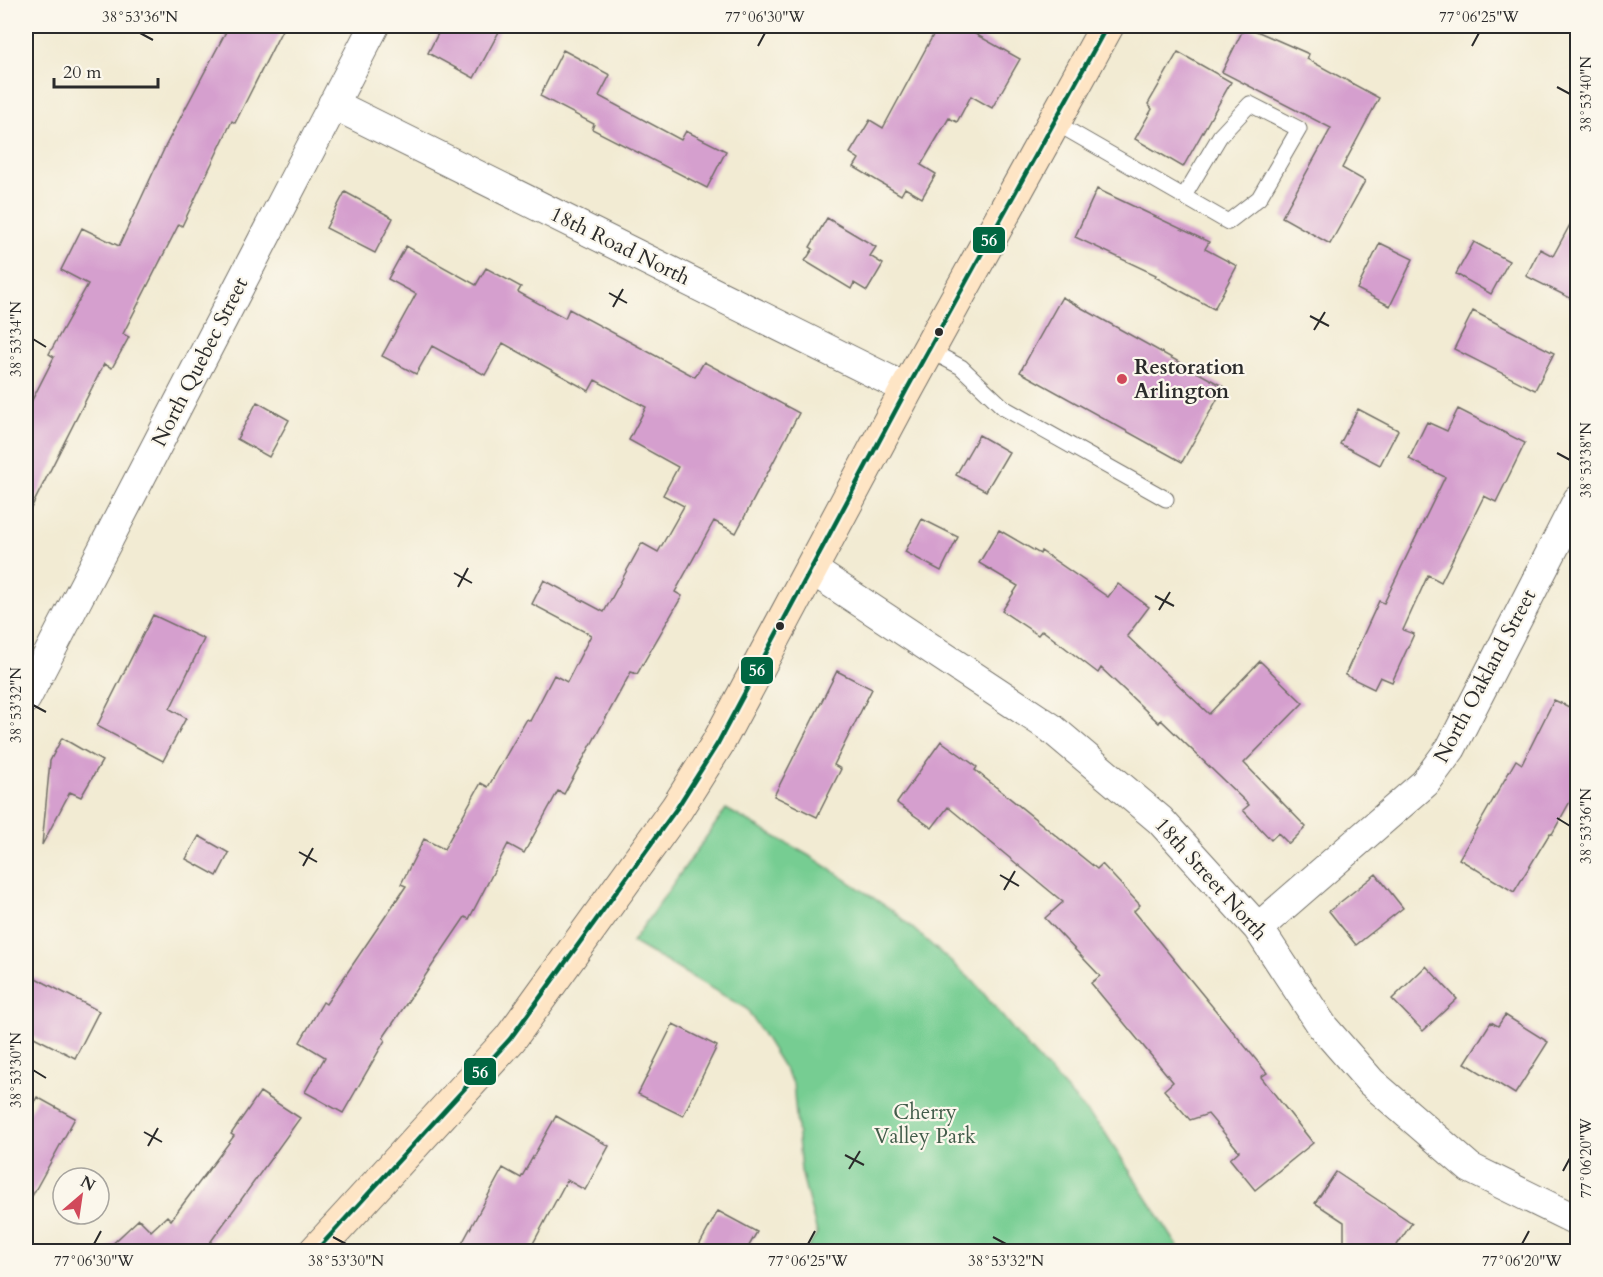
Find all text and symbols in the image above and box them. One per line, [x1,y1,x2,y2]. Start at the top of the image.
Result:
text: 38°53'36"N [102,7,178,27]
text: 77°06'30"W [725,7,805,27]
text: 77°06'25"W [1439,7,1519,27]
scale bar [54,51,158,89]
text: 38°53'40"N [1576,56,1596,132]
text: 20 m [63,60,102,85]
street label: 18th Road North [545,200,695,293]
line badge: 56 [972,226,1006,254]
text: 56 [981,230,997,252]
street label: North Quebec Street [145,272,255,452]
text: 38°53'34"N [6,301,26,377]
unlabelled marker [933,326,945,338]
place label: Restoration Arlington [1134,353,1245,406]
marker: Restoration Arlington [1115,372,1129,386]
text: 38°53'38"N [1576,422,1596,498]
street label: North Oakland Street [1427,584,1543,768]
unlabelled marker [774,620,786,632]
line badge: 56 [740,656,774,685]
text: 56 [749,660,765,682]
text: 38°53'32"N [6,667,26,743]
text: 38°53'36"N [1576,788,1596,864]
street label: 18th Street North [1148,811,1274,947]
text: 38°53'30"N [6,1032,26,1108]
line badge: 56 [463,1057,497,1086]
text: 56 [472,1062,488,1084]
park label: Cherry Valley Park [874,1098,977,1151]
text: 77°06'20"W [1576,1118,1596,1198]
north arrow [51,1166,111,1226]
text: N [76,1171,99,1197]
text: 77°06'30"W [54,1251,134,1271]
text: 38°53'30"N [308,1251,384,1271]
text: 77°06'25"W [768,1251,848,1271]
text: 38°53'32"N [968,1251,1044,1271]
text: 77°06'20"W [1482,1251,1562,1271]

